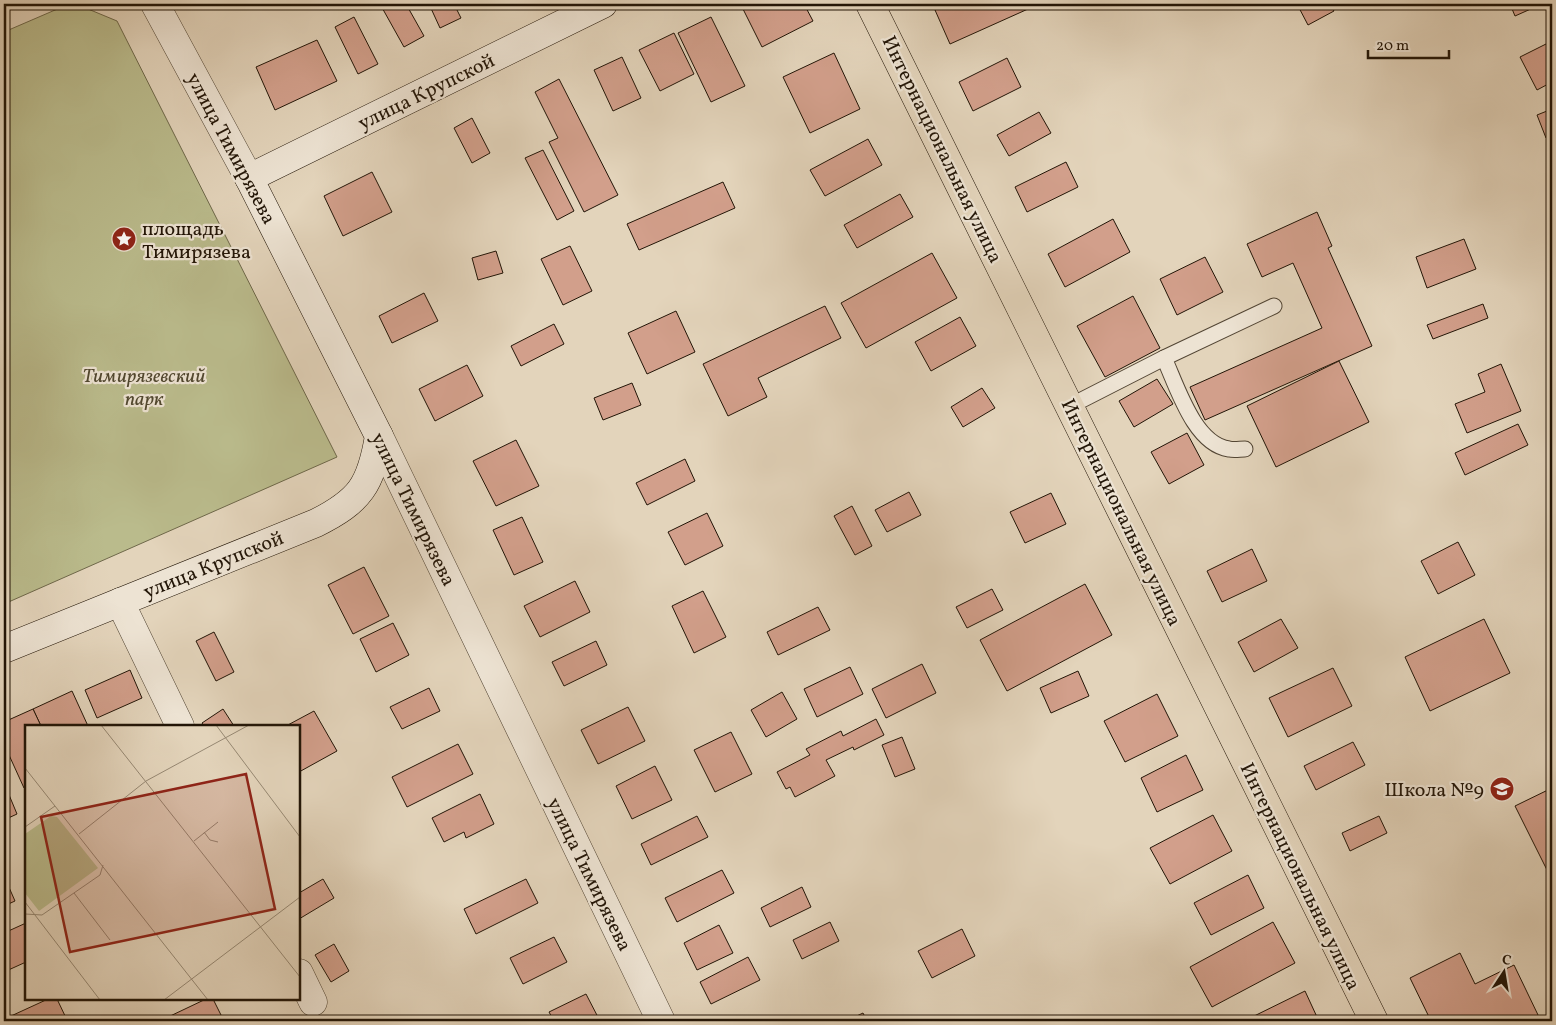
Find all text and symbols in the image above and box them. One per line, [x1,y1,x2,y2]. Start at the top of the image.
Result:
scale bar [1368,28,1450,60]
street label: Интернациональная улица [874,31,1009,268]
text: 20 m [1376,36,1409,57]
street label: улица Крупской [354,48,500,138]
street label: улица Тимирязева [178,68,282,230]
place label: площадь Тимирязева [142,216,251,267]
place icon: площадь Тимирязева [111,226,137,252]
park label: Тимирязевский парк [83,363,205,414]
street label: Интернациональная улица [1053,394,1188,631]
street label: улица Тимирязева [363,428,462,592]
street label: улица Крупской [139,525,288,607]
inset map [25,725,300,1000]
street label: Интернациональная улица [1232,758,1367,995]
school or university icon: Школа №9 [1489,776,1515,802]
place label: Школа №9 [1384,777,1484,805]
street label: улица Тимирязева [539,793,638,957]
north arrow [1478,948,1528,998]
text: С [1500,951,1513,971]

